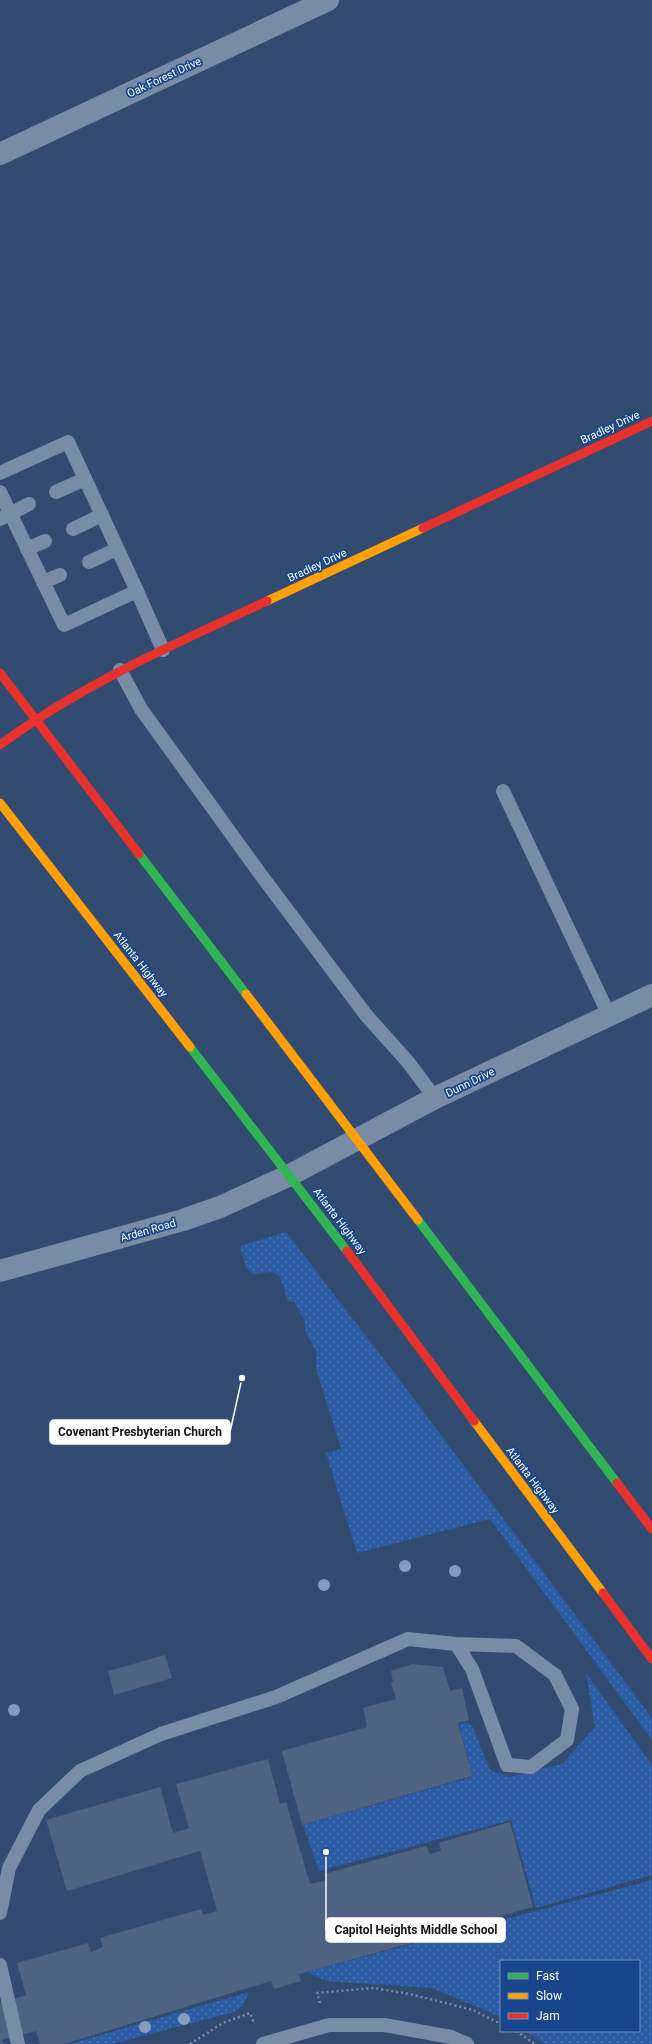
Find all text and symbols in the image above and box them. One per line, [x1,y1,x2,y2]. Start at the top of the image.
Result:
street label: Oak Forest Drive [125,55,203,100]
street label: Bradley Drive [579,408,642,447]
street label: Bradley Drive [286,546,349,585]
street label: Atlanta Highway [111,929,171,1000]
street label: Dunn Drive [444,1065,497,1100]
street label: Atlanta Highway [310,1185,369,1258]
street label: Arden Road [119,1216,177,1245]
callout: Covenant Presbyterian Church [50,1420,230,1444]
text: Covenant Presbyterian Church [58,1425,222,1439]
street label: Atlanta Highway [503,1444,562,1517]
callout: Capitol Heights Middle School [326,1918,505,1942]
text: Capitol Heights Middle School [335,1923,497,1937]
legend [500,1960,640,2032]
text: Fast [536,1969,559,1983]
text: Slow [536,1989,562,2003]
text: Jam [536,2009,560,2023]

